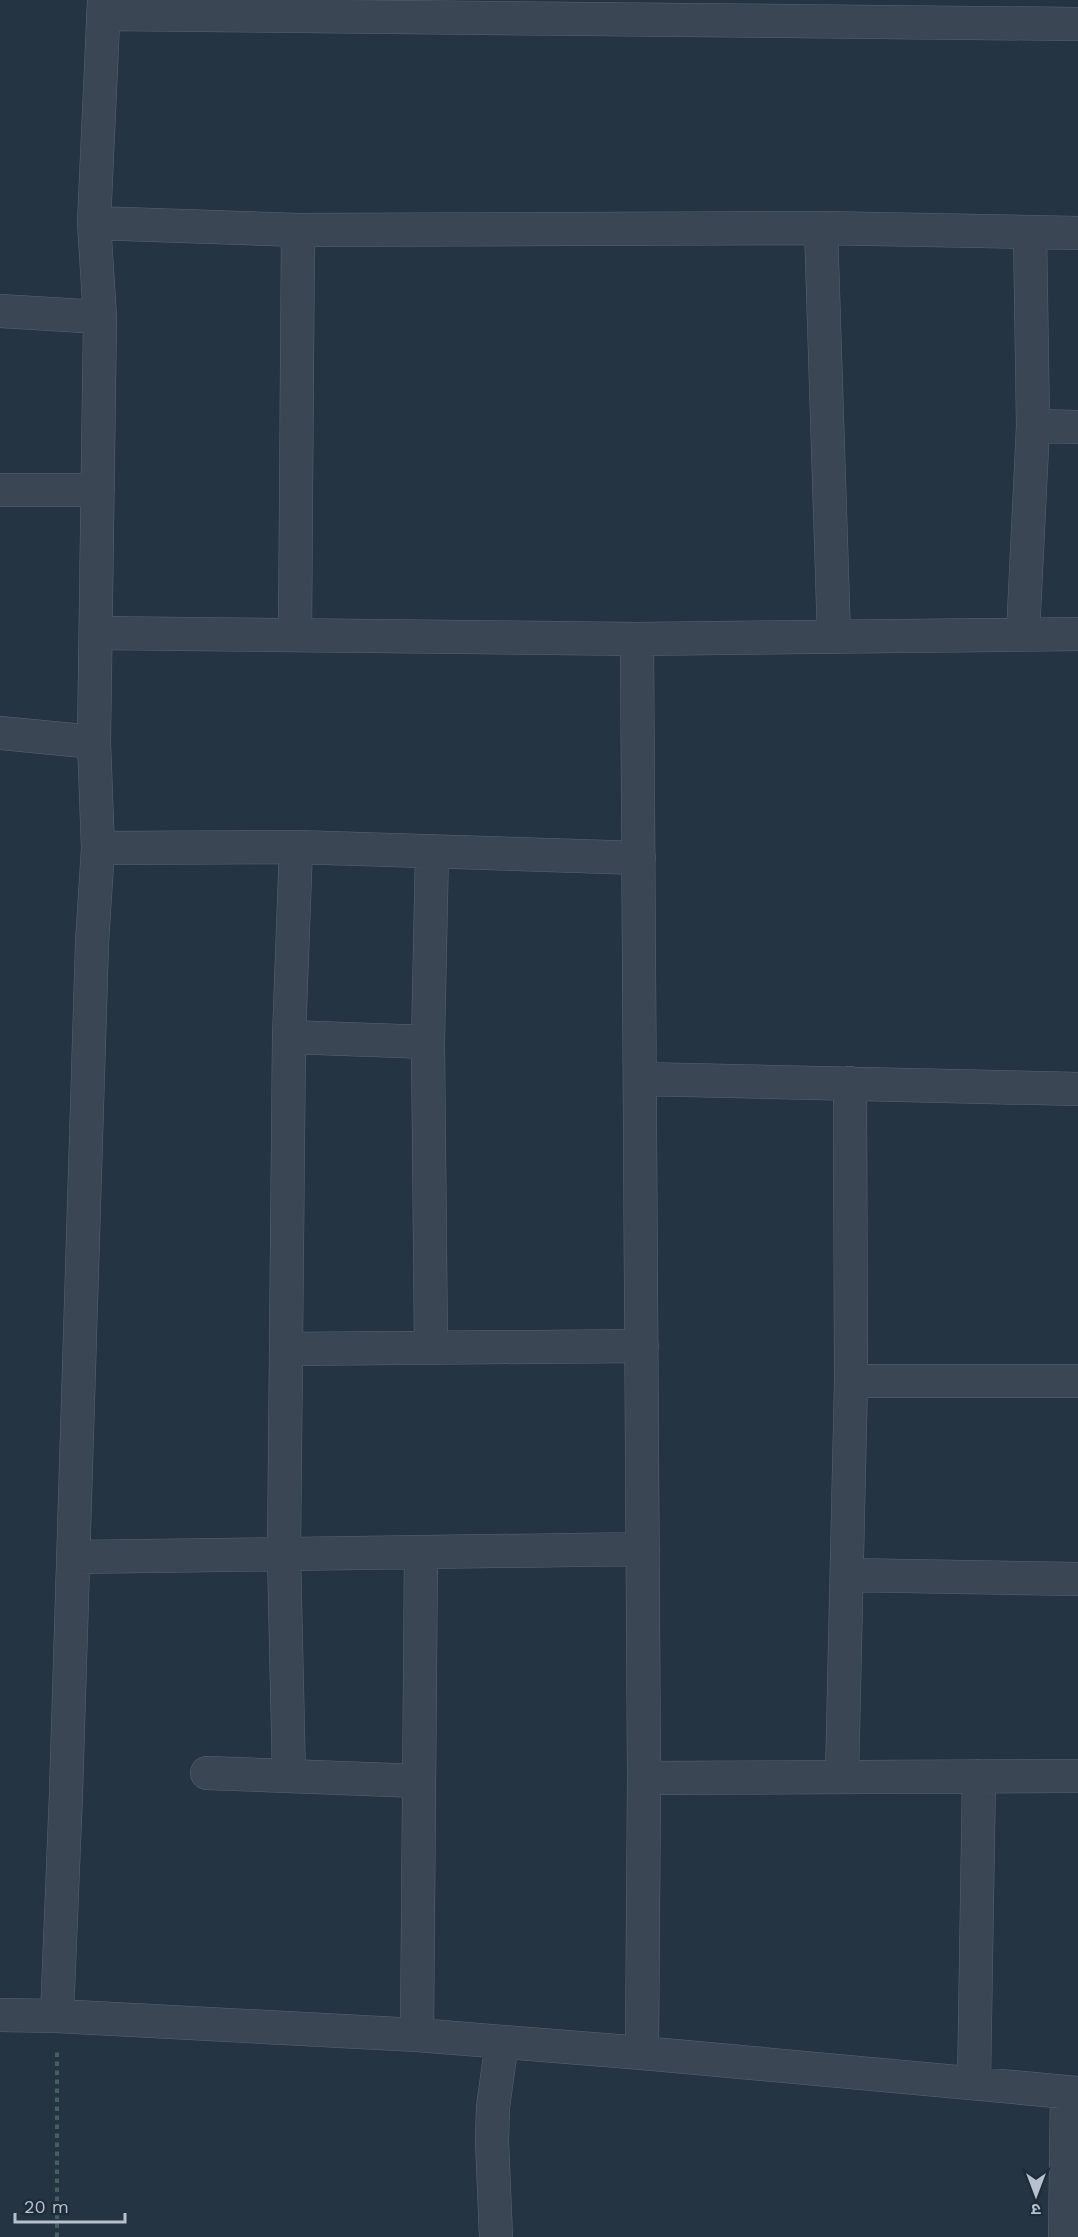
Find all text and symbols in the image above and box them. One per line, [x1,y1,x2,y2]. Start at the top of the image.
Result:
north arrow [1006,2165,1066,2225]
scale bar [15,2186,124,2224]
text: 20 m [24,2196,69,2217]
text: उ [1031,2200,1041,2219]

